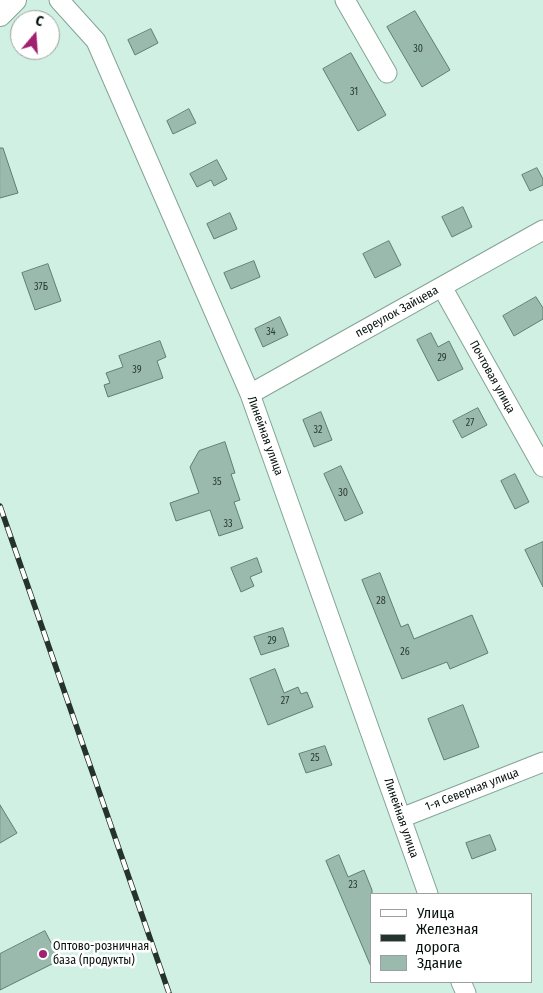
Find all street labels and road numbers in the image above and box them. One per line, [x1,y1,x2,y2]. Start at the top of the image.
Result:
street label: переулок Зайцева [353,283,441,341]
street label: Почтовая улица [466,338,518,416]
street label: Линейная улица [244,394,286,478]
street label: 1-я Северная улица [423,766,521,814]
street label: Линейная улица [381,776,421,860]

